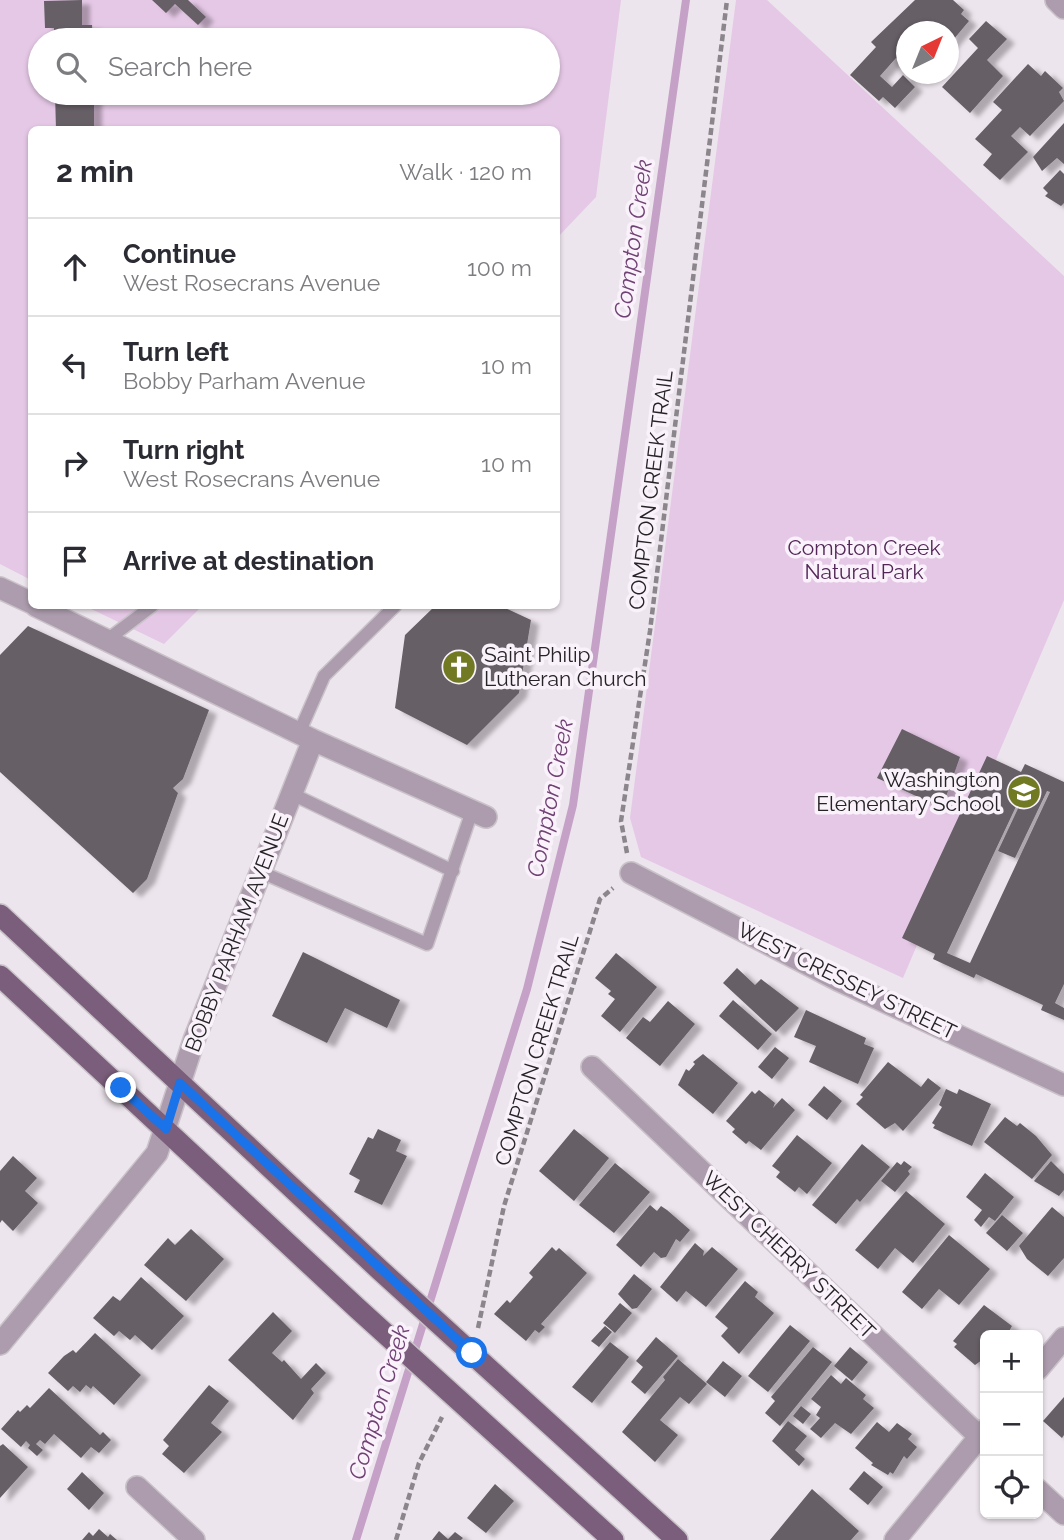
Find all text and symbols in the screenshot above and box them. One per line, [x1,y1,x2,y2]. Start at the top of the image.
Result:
north arrow [896,21,959,84]
search box [28,28,560,105]
icon: search [52,48,90,86]
text: Search here [108,52,252,82]
text: 2 min [56,154,134,189]
text: Walk · 120 m [399,158,532,185]
water label: Compton Creek [608,158,657,320]
text: Continue [123,239,236,269]
icon: ahead [56,248,94,286]
text: 100 m [467,254,532,281]
text: West Rosecrans Avenue [123,269,380,296]
text: Turn left [123,337,229,367]
icon: left [56,346,94,384]
text: 10 m [481,352,532,379]
text: Bobby Parham Avenue [123,367,365,394]
street label: COMPTON CREEK TRAIL [623,369,678,611]
text: Turn right [123,435,244,465]
icon: right [56,444,94,482]
text: 10 m [481,450,532,477]
text: West Rosecrans Avenue [123,465,380,492]
park label: Compton Creek Natural Park [787,535,941,584]
icon: arrive [56,542,94,580]
text: Arrive at destination [123,546,374,576]
place label: Saint Philip Lutheran Church [484,642,647,691]
church icon: Saint Philip Lutheran Church [440,648,478,686]
water label: Compton Creek [521,717,578,879]
place label: Washington Elementary School [816,767,1000,816]
school or university icon: Washington Elementary School [1005,773,1043,811]
street label: BOBBY PARHAM AVENUE [180,810,294,1055]
street label: WEST CRESSEY STREET [734,917,961,1044]
street label: COMPTON CREEK TRAIL [489,931,584,1169]
route end [105,1072,136,1103]
street label: WEST CHERRY STREET [698,1166,881,1344]
water label: Compton Creek [342,1321,415,1482]
map controls [980,1330,1043,1519]
button: + [980,1330,1043,1393]
route start [456,1337,487,1368]
button: − [980,1393,1043,1456]
button: locate [980,1456,1043,1519]

